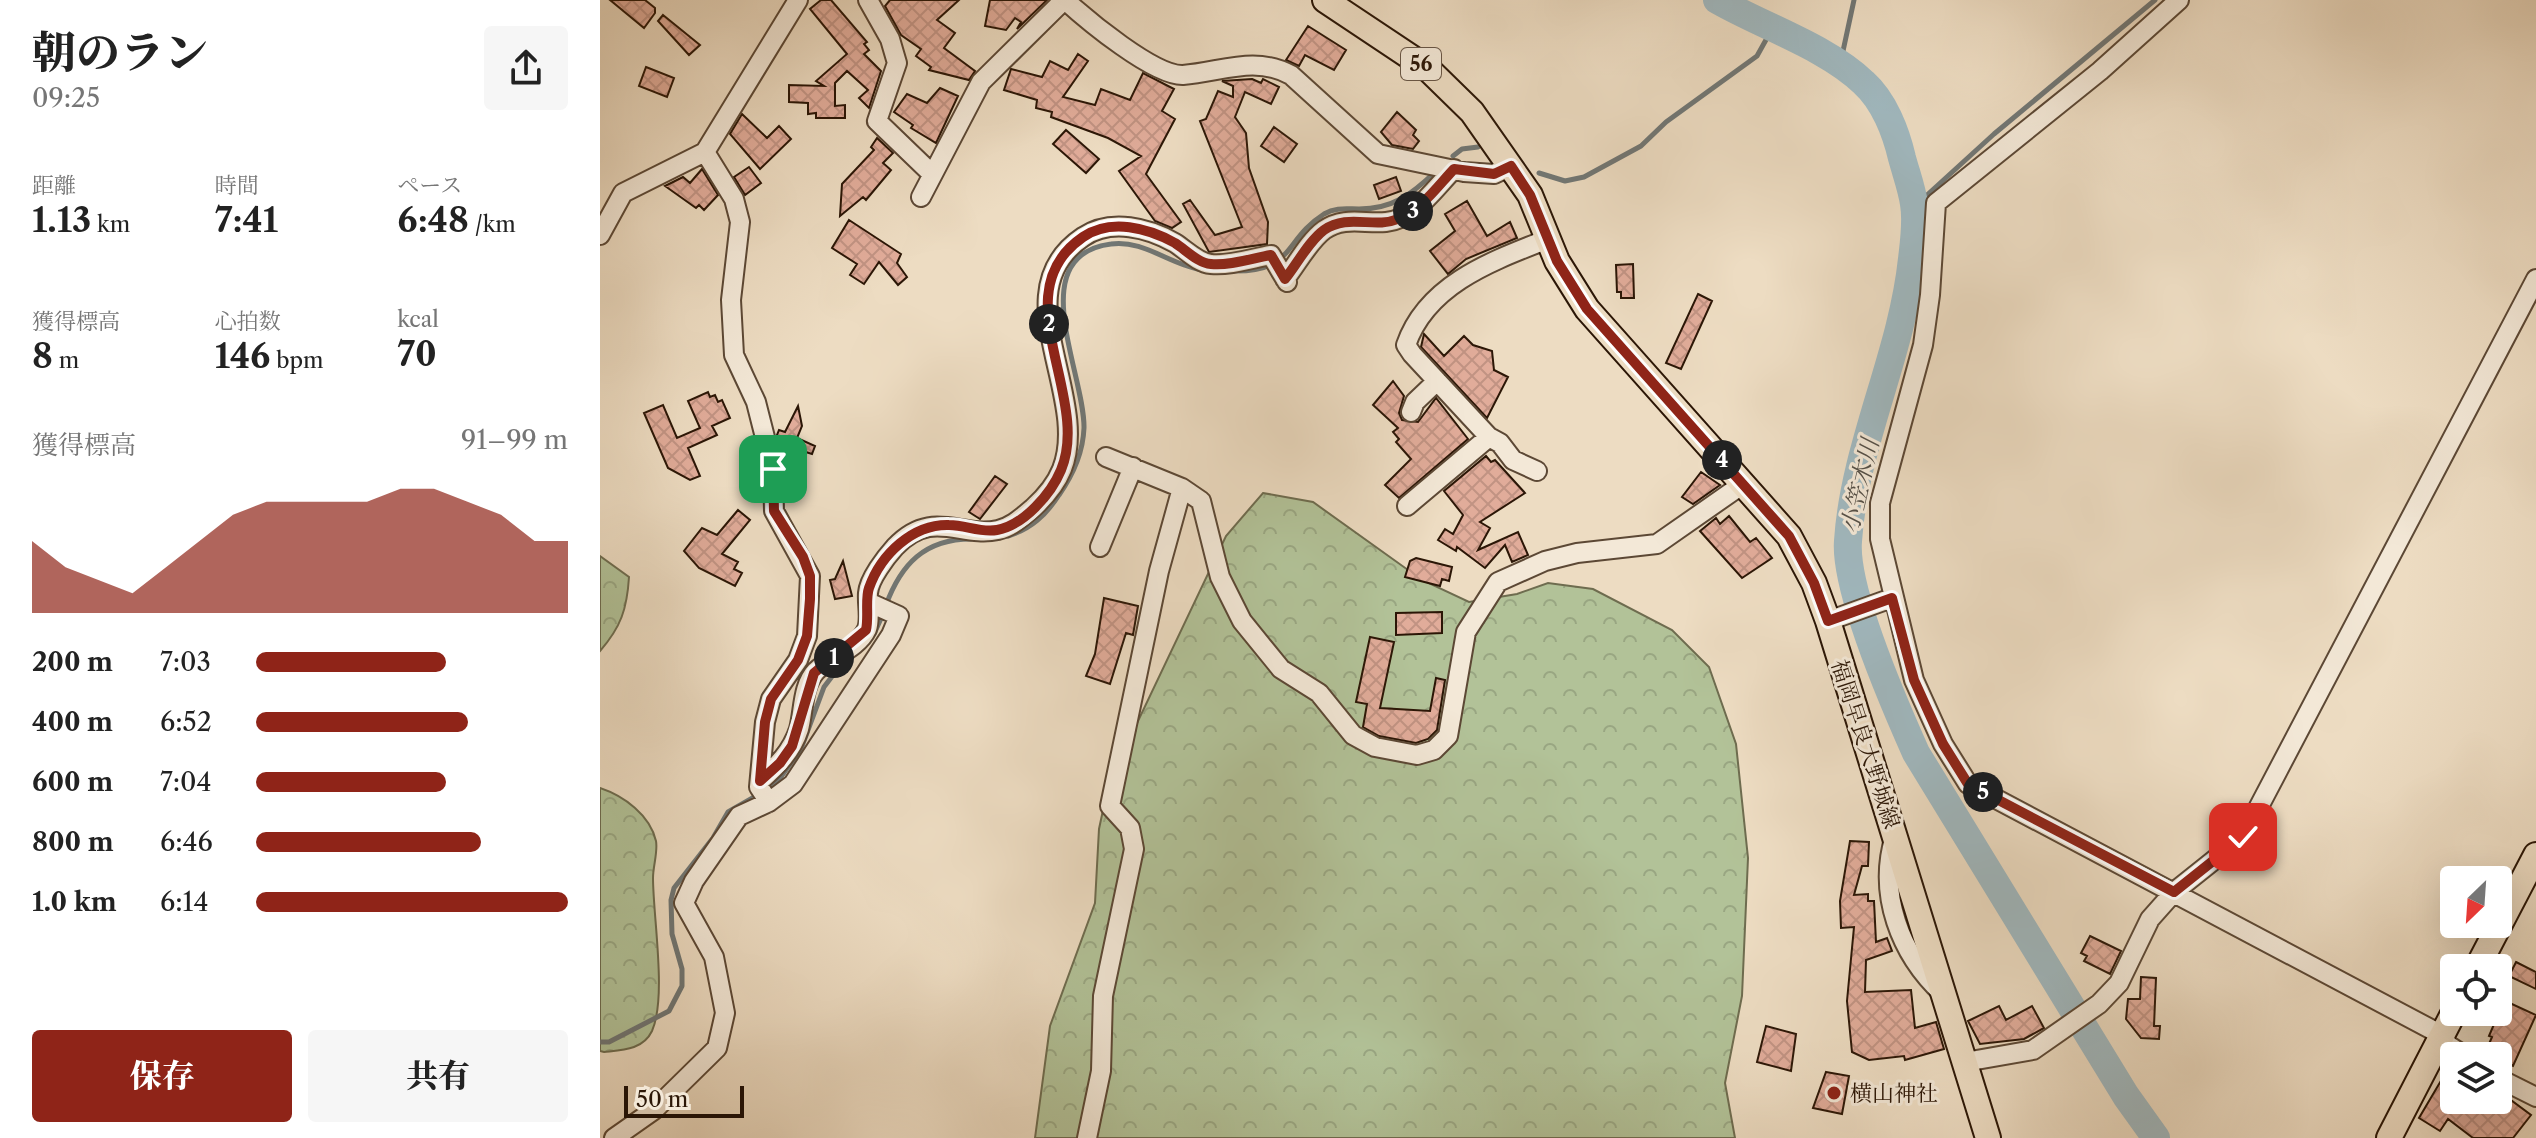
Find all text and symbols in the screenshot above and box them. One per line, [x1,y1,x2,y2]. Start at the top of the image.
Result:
text: 朝のラン [32,25,208,79]
button: share [484,26,568,110]
road number: 56 [1401,48,1441,80]
text: 09:25 [32,82,100,114]
text: 距離 [32,172,76,199]
text: 時間 [215,172,259,199]
text: ペース [397,172,462,199]
pin: 3 [1393,191,1433,231]
text: 3 [1407,197,1419,224]
text: 1.13 [32,199,91,241]
text: 7:41 [215,199,278,241]
text: 6:48 [397,199,469,241]
text: km [91,211,130,238]
text: /km [469,211,516,238]
pin: 2 [1029,304,1069,344]
text: kcal [397,306,439,333]
text: 獲得標高 [32,308,120,335]
text: 心拍数 [215,308,281,335]
text: 2 [1043,310,1056,337]
text: 70 [397,333,437,375]
text: 8 [32,335,53,377]
text: 146 [215,335,270,377]
text: m [53,347,79,374]
text: bpm [270,347,324,374]
text: 91–99 m [461,424,568,456]
text: 獲得標高 [32,429,136,461]
water label: 小笠木川 [1835,433,1885,536]
pin [739,435,807,503]
pin: 4 [1702,440,1742,480]
text: 4 [1715,446,1729,473]
icon: arrive [751,447,795,491]
pin: 1 [814,638,854,678]
text: 1 [829,644,839,671]
text: 200 m [32,646,113,678]
text: 7:03 [160,646,211,678]
street label: 福岡早良大野城線 [1825,656,1906,832]
text: 400 m [32,706,113,738]
text: 6:52 [160,706,212,738]
text: 600 m [32,766,113,798]
text: 7:04 [160,766,212,798]
pin: 5 [1963,772,2003,812]
text: 5 [1977,778,1989,805]
pin [2209,803,2277,871]
icon: check [2221,815,2265,859]
text: 800 m [32,826,114,858]
text: 6:46 [160,826,213,858]
north arrow [2440,866,2512,938]
map controls [2440,866,2512,1114]
text: 1.0 km [32,886,117,918]
text: 6:14 [160,886,208,918]
button: locate [2440,954,2512,1026]
button: 保存 [32,1030,292,1122]
button: 共有 [308,1030,568,1122]
button: layers [2440,1042,2512,1114]
place label: 横山神社 [1850,1080,1938,1107]
scale bar [624,1082,744,1118]
marker: 横山神社 [1825,1084,1843,1102]
text: 50 m [636,1086,688,1113]

